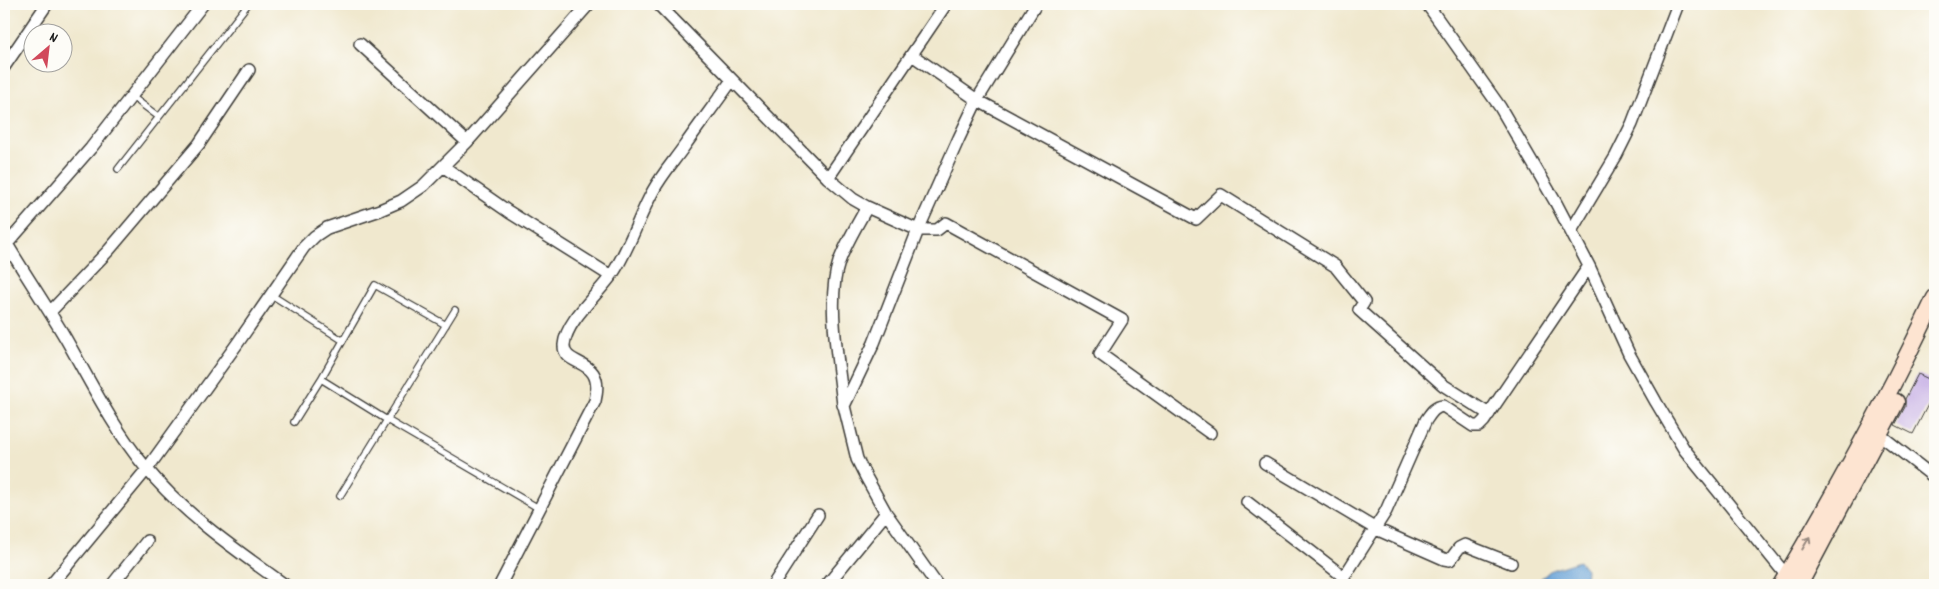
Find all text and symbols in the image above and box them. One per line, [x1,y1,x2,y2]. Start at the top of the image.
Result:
north arrow [22,22,72,72]
text: N [45,28,61,49]
one-way arrow [1801,536,1811,551]

